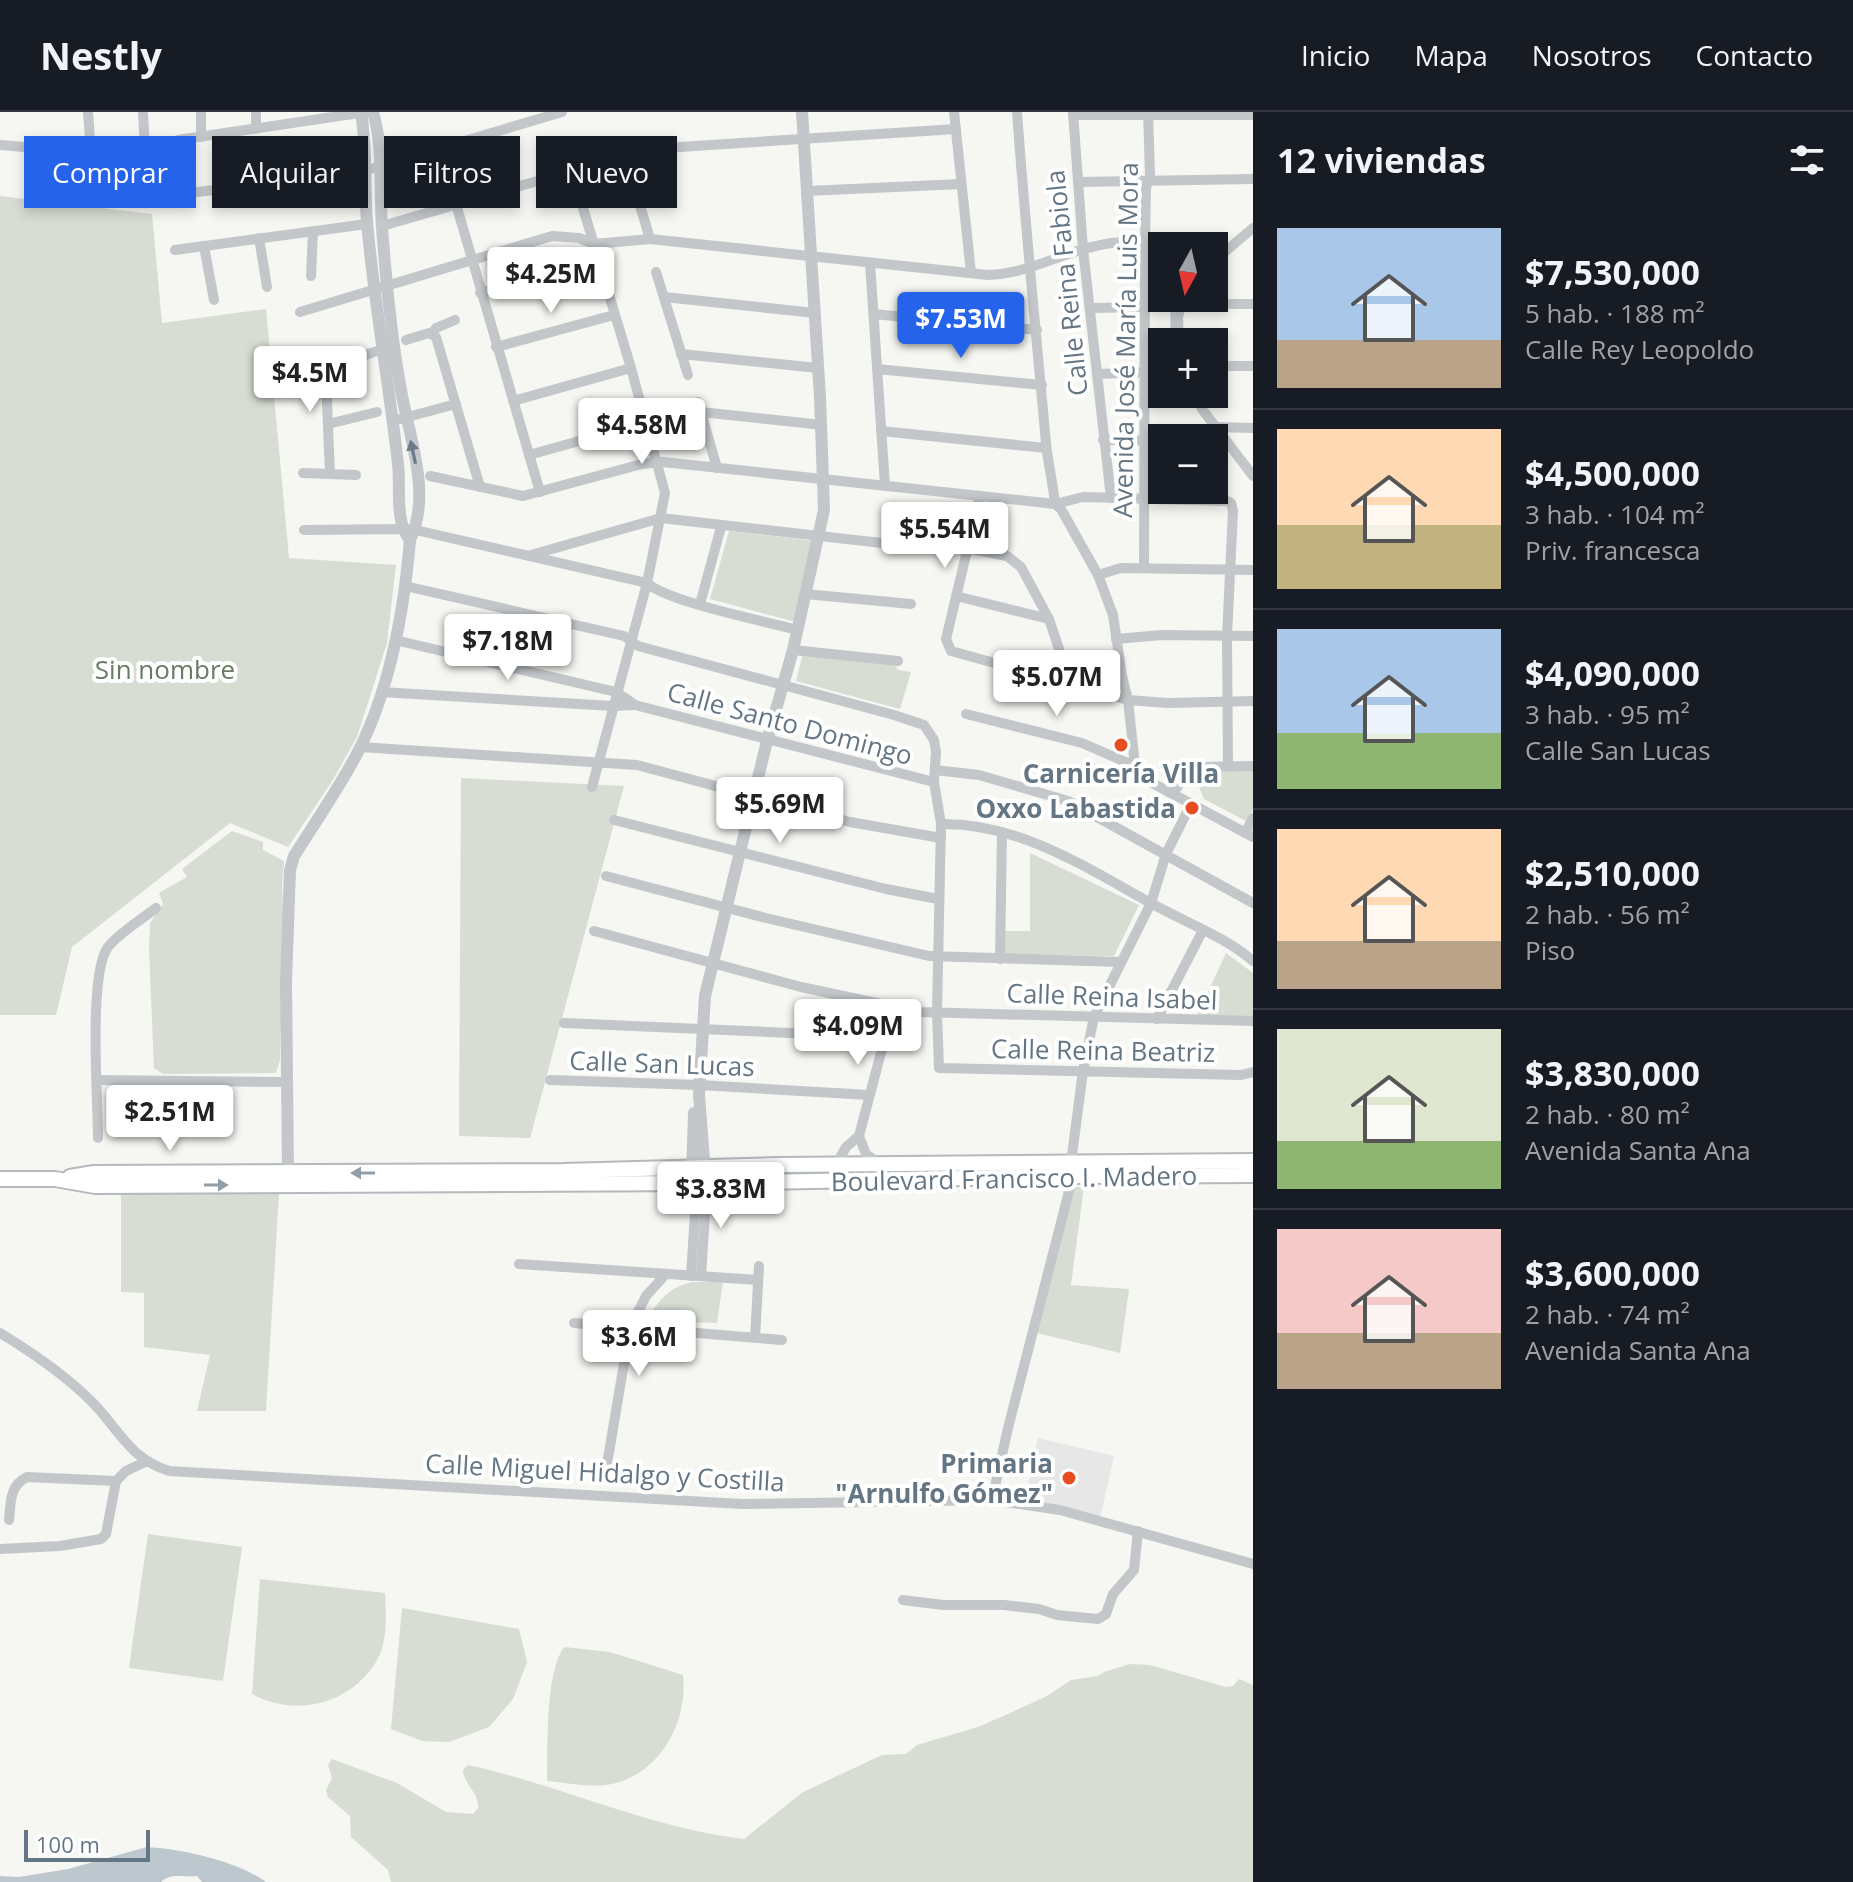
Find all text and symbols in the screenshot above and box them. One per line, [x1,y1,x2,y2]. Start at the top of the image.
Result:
text: Nestly [40,29,162,81]
text: Inicio [1301,36,1370,74]
text: Mapa [1414,36,1488,74]
text: Nosotros [1532,36,1652,74]
text: Contacto [1696,36,1813,74]
chip: Comprar [24,136,196,208]
chip: Alquilar [212,136,368,208]
chip: Filtros [384,136,520,208]
chip: Nuevo [536,136,677,208]
text: 12 viviendas [1277,137,1486,183]
icon: filters [1785,138,1829,182]
street label: Avenida José María Luis Mora [1104,162,1146,518]
street label: Calle Reina Fabiola [1036,168,1096,398]
north arrow [1148,232,1228,312]
map controls [1148,232,1228,504]
pin: $4.25M [486,247,616,315]
text: $7,530,000 [1525,249,1700,295]
text: $4.25M [505,255,597,291]
icon: home [1341,260,1437,356]
pin: $7.53M [896,292,1026,360]
text: 5 hab. · 188 m² [1525,295,1705,331]
text: $7.53M [915,300,1007,336]
button: + [1148,328,1228,408]
text: Calle Rey Leopoldo [1525,331,1754,367]
pin: $4.5M [254,346,366,414]
text: $4.5M [272,354,348,390]
pin: $4.58M [577,398,707,466]
text: $4.58M [596,406,688,442]
button: − [1148,424,1228,504]
one-way arrow [407,440,419,465]
text: $4,500,000 [1525,450,1700,496]
icon: home [1341,461,1437,557]
text: 3 hab. · 104 m² [1525,496,1705,532]
pin: $5.54M [880,502,1010,570]
text: $5.54M [899,510,991,546]
text: Priv. francesca [1525,532,1701,568]
pin: $7.18M [443,614,573,682]
text: $7.18M [462,622,554,658]
pin: $5.07M [992,650,1122,718]
text: $4,090,000 [1525,650,1700,696]
park label: Sin nombre [95,651,235,687]
text: $5.07M [1011,658,1103,694]
icon: home [1341,661,1437,757]
street label: Calle Santo Domingo [663,673,917,773]
text: 3 hab. · 95 m² [1525,696,1690,732]
text: Calle San Lucas [1525,732,1711,768]
marker: Carnicería Villa [1112,736,1130,754]
place label: Carnicería Villa [1023,755,1219,791]
pin: $5.69M [715,777,845,845]
text: $5.69M [734,785,826,821]
place label: Oxxo Labastida [976,790,1176,826]
marker: Oxxo Labastida [1183,799,1201,817]
text: $2,510,000 [1525,850,1700,896]
icon: home [1341,861,1437,957]
text: 2 hab. · 56 m² [1525,896,1690,932]
text: Piso [1525,932,1575,968]
street label: Calle Reina Isabel [1006,974,1218,1018]
pin: $4.09M [793,999,923,1067]
text: $4.09M [812,1007,904,1043]
street label: Calle Reina Beatriz [991,1030,1215,1070]
street label: Calle San Lucas [569,1042,755,1084]
text: $3,830,000 [1525,1050,1700,1096]
icon: home [1341,1061,1437,1157]
pin: $2.51M [105,1085,235,1153]
text: $2.51M [124,1093,216,1129]
text: 2 hab. · 80 m² [1525,1096,1690,1132]
text: Avenida Santa Ana [1525,1132,1751,1168]
street label: Boulevard Francisco I. Madero [831,1157,1197,1199]
pin: $3.83M [656,1162,786,1230]
one-way arrow [350,1167,375,1179]
text: $3.83M [675,1170,767,1206]
one-way arrow [204,1179,229,1191]
text: $3,600,000 [1525,1250,1700,1296]
icon: home [1341,1261,1437,1357]
text: 2 hab. · 74 m² [1525,1296,1690,1332]
pin: $3.6M [583,1310,695,1378]
text: $3.6M [601,1318,677,1354]
text: Avenida Santa Ana [1525,1332,1751,1368]
street label: Calle Miguel Hidalgo y Costilla [424,1445,786,1499]
place label: Primaria "Arnulfo Gómez" [835,1445,1053,1511]
marker: Primaria "Arnulfo Gómez" [1060,1469,1078,1487]
scale bar [24,1826,150,1862]
text: 100 m [36,1829,100,1859]

